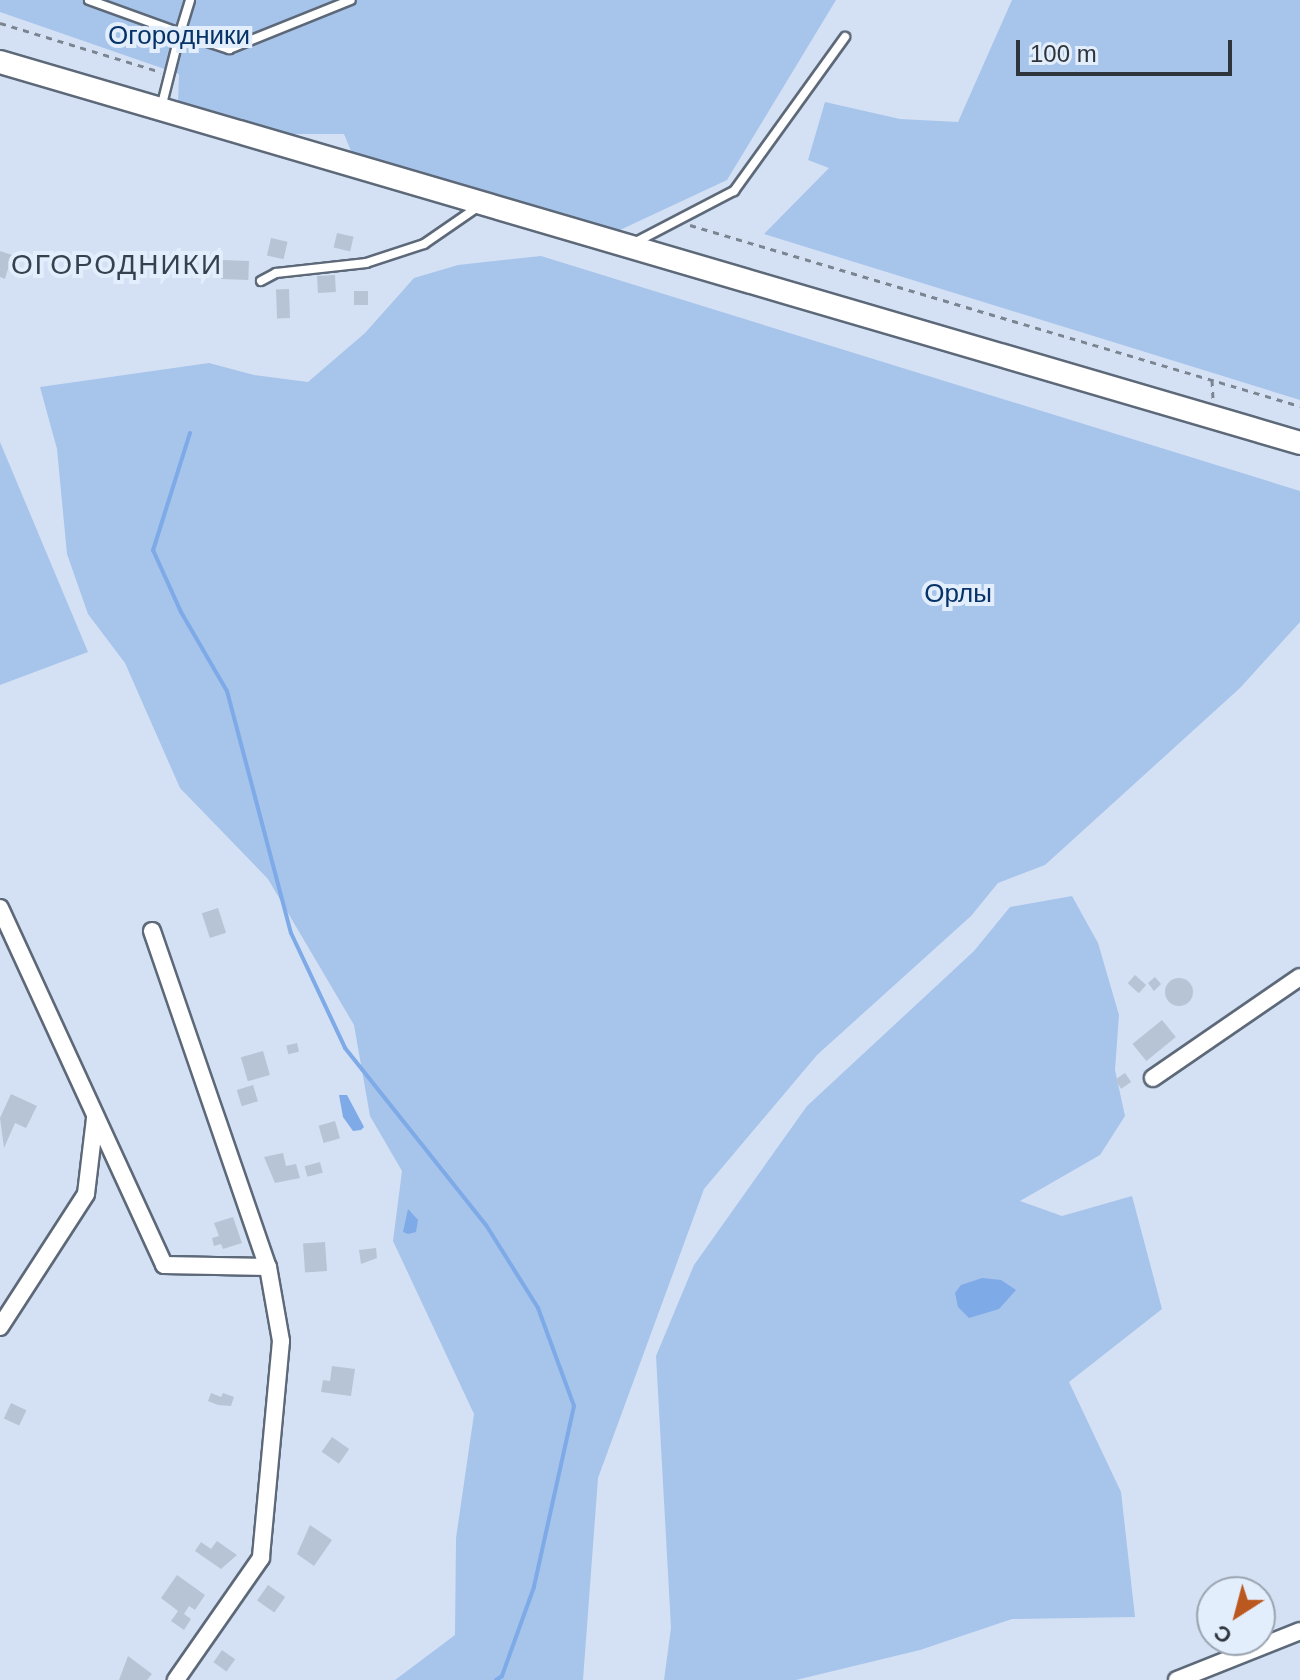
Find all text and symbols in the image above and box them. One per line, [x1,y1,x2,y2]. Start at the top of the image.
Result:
park label: Огородники [108,20,250,52]
scale bar [1020,24,1236,74]
text: 100 m [1030,40,1097,67]
district label: ОГОРОДНИКИ [11,248,223,282]
park label: Орлы [924,578,992,610]
north arrow [1196,1576,1276,1656]
text: С [1209,1619,1237,1649]

